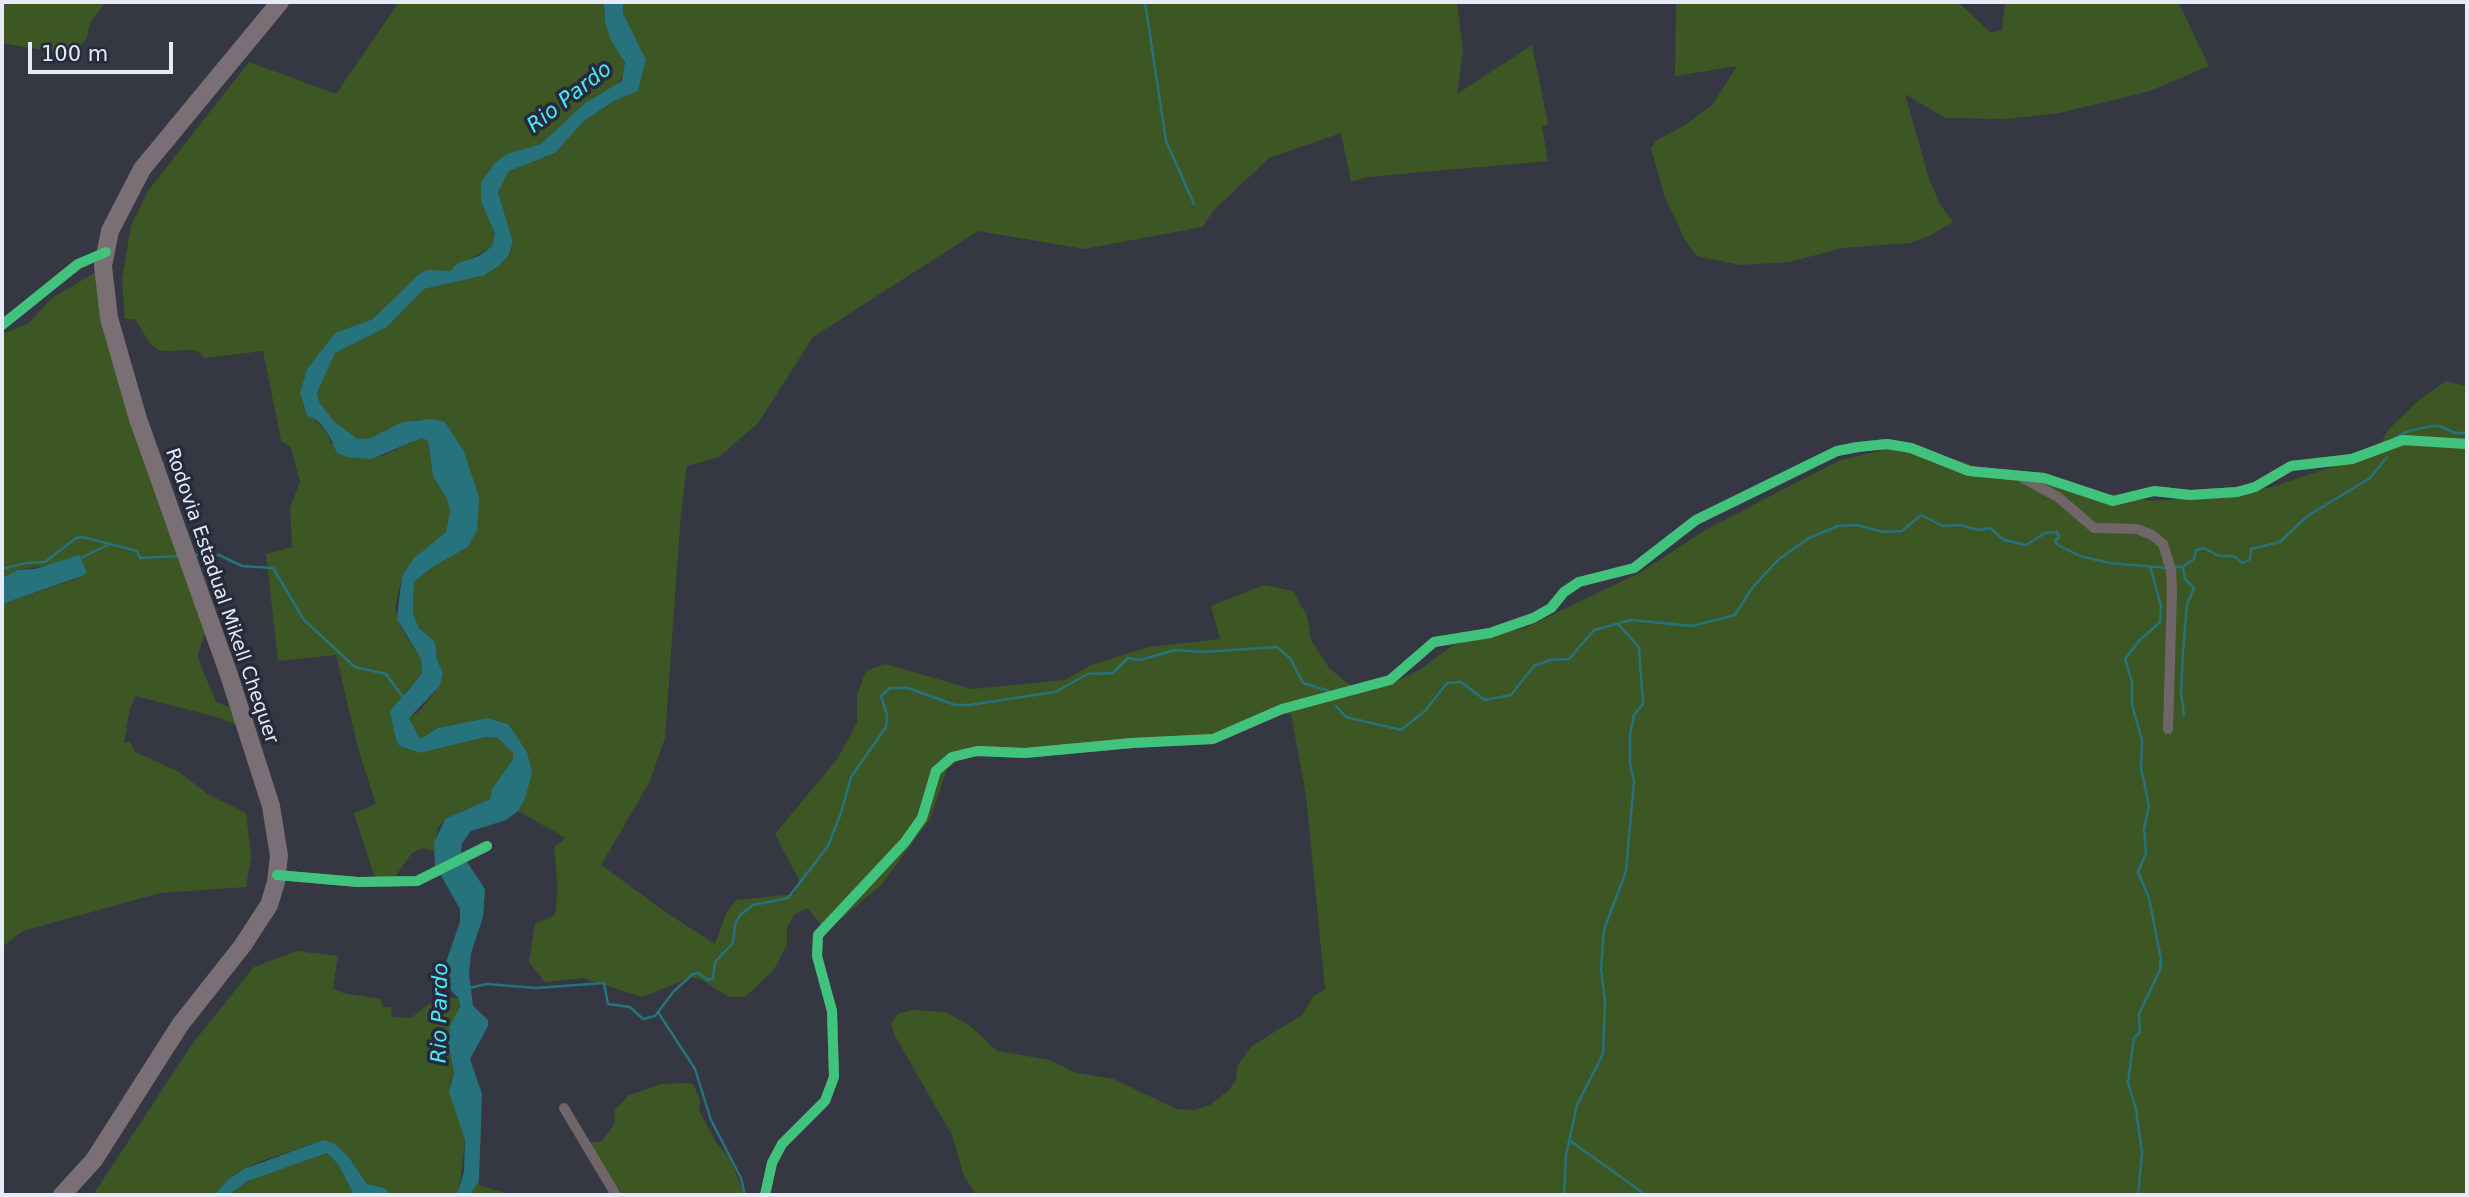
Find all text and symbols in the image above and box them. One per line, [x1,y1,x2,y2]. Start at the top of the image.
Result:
scale bar [32,28,177,72]
text: 100 m [41,42,108,66]
water label: Rio Pardo [523,57,617,139]
street label: Rodovia Estadual Mikell Chequer [160,445,282,747]
water label: Rio Pardo [428,963,454,1063]

